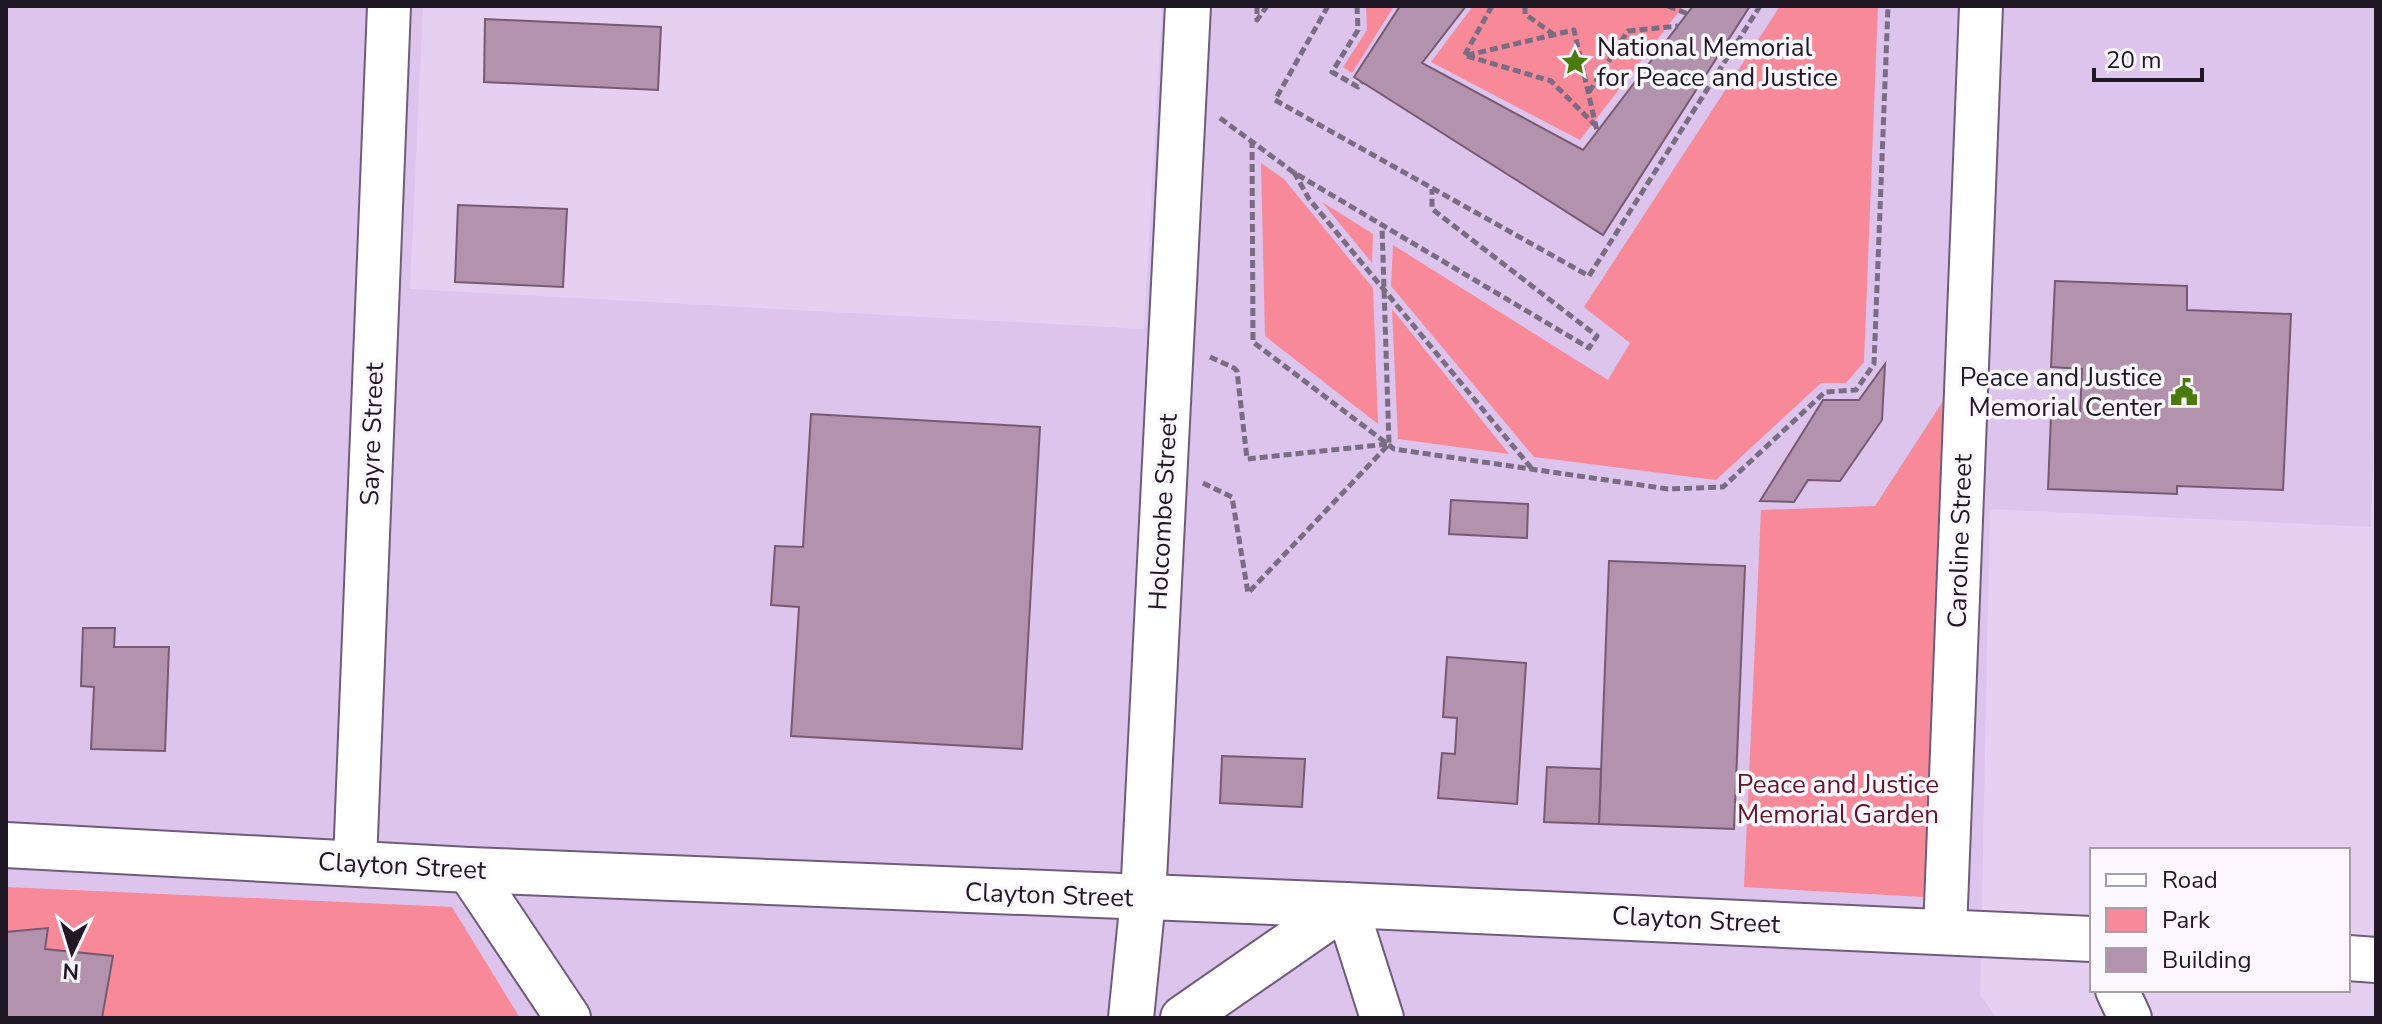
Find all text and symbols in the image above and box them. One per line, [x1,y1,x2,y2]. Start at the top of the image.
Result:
place label: National Memorial for Peace and Justice [1597,30,1838,95]
scale bar [2094,32,2202,82]
text: 20 m [2106,44,2162,76]
place icon: National Memorial for Peace and Justice [1560,47,1590,77]
place label: Peace and Justice Memorial Center [1960,360,2163,425]
street label: Sayre Street [352,361,392,506]
public building icon: Peace and Justice Memorial Center [2169,377,2199,407]
street label: Holcombe Street [1140,412,1186,611]
street label: Caroline Street [1939,452,1981,629]
park label: Peace and Justice Memorial Garden [1737,767,1939,832]
street label: Clayton Street [317,844,488,888]
legend [2090,848,2350,992]
text: Road [2162,864,2218,896]
street label: Clayton Street [964,875,1135,915]
street label: Clayton Street [1611,898,1782,942]
text: Park [2162,904,2211,936]
north arrow [32,912,112,992]
text: Building [2162,944,2252,976]
text: N [61,955,80,986]

